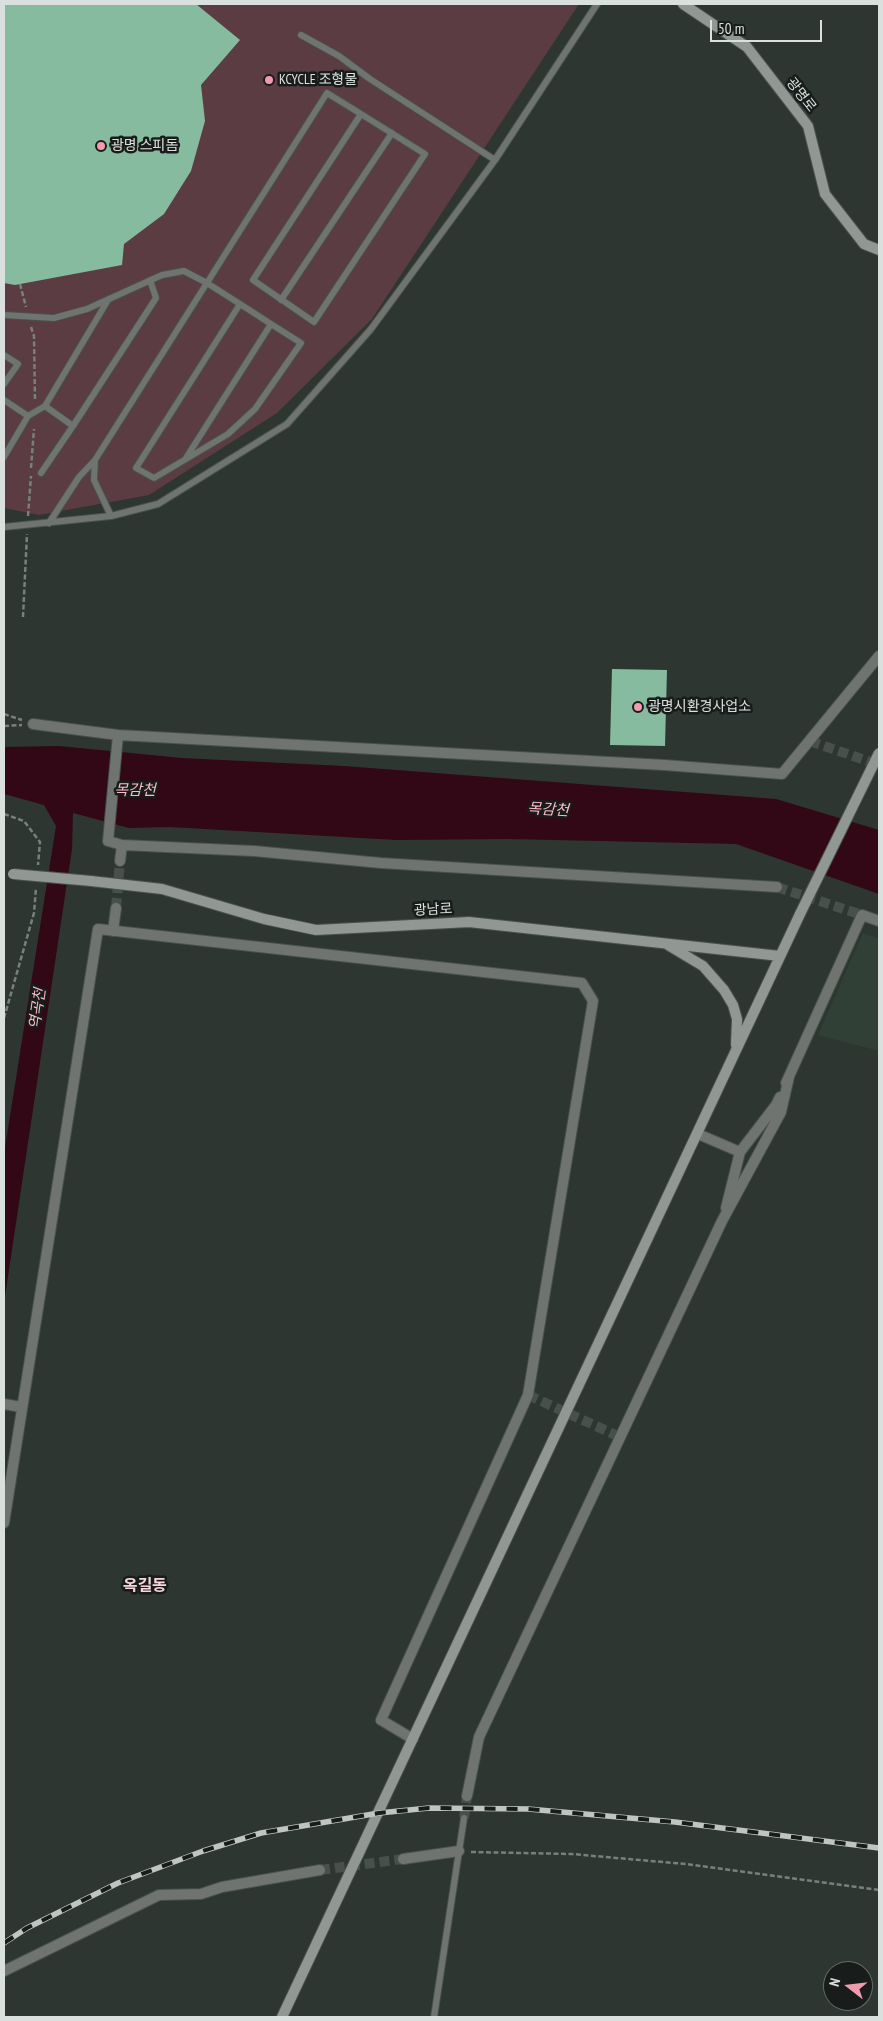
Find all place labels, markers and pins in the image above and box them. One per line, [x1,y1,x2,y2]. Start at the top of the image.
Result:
place label: KCYCLE 조형물 [279,72,357,88]
marker: KCYCLE 조형물 [263,74,275,86]
place label: 광명 스피돔 [111,138,178,154]
marker: 광명 스피돔 [95,140,107,152]
place label: 광명시환경사업소 [648,699,751,715]
marker: 광명시환경사업소 [632,701,644,713]

